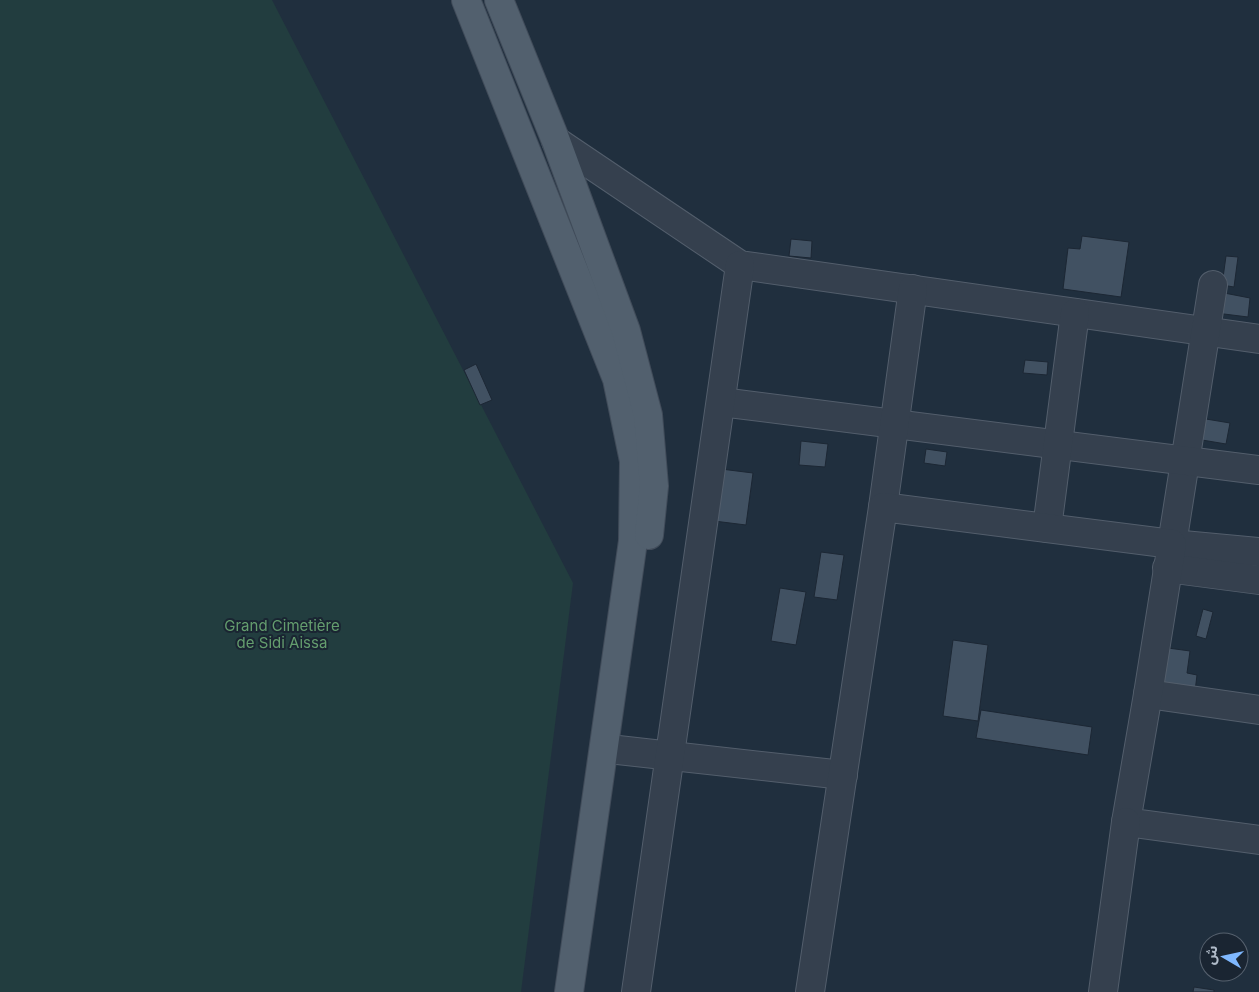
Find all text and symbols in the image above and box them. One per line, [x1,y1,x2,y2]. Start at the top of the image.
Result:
park label: Grand Cimetière de Sidi Aissa [224,616,340,652]
north arrow [1199,932,1249,982]
text: ش [1201,944,1221,966]

